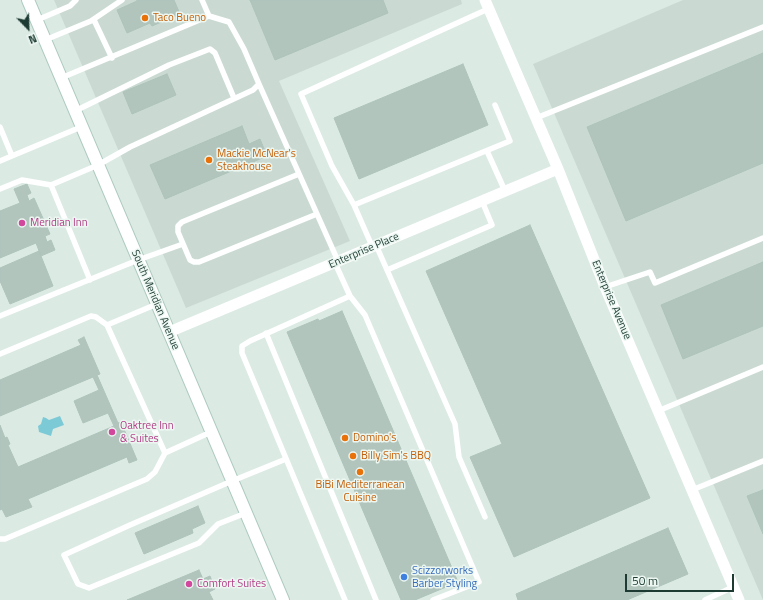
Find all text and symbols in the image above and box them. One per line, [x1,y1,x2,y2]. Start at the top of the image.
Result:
north arrow [8,8,48,48]
place label: Taco Bueno [153,11,206,25]
marker: Taco Bueno [140,13,150,23]
text: N [26,30,39,48]
place label: Mackie McNear's Steakhouse [217,147,296,173]
marker: Mackie McNear's Steakhouse [204,155,214,165]
place label: Meridian Inn [30,216,88,230]
marker: Meridian Inn [17,218,27,228]
street label: Enterprise Place [327,230,401,272]
street label: South Meridian Avenue [128,248,182,352]
street label: Enterprise Avenue [588,258,634,342]
place label: Oaktree Inn & Suites [120,419,174,445]
marker: Oaktree Inn & Suites [107,427,117,437]
place label: Domino's [353,431,396,445]
marker: Domino's [340,433,350,443]
place label: Billy Sim's BBQ [361,449,431,463]
marker: Billy Sim's BBQ [348,451,358,461]
marker: BiBi Mediterranean Cuisine [355,467,365,477]
place label: BiBi Mediterranean Cuisine [315,478,405,504]
place label: Scizzorworks Barber Styling [412,564,477,590]
scale bar [627,566,736,592]
text: 50 m [632,571,658,590]
marker: Scizzorworks Barber Styling [399,572,409,582]
place label: Comfort Suites [197,577,266,591]
marker: Comfort Suites [184,579,194,589]

